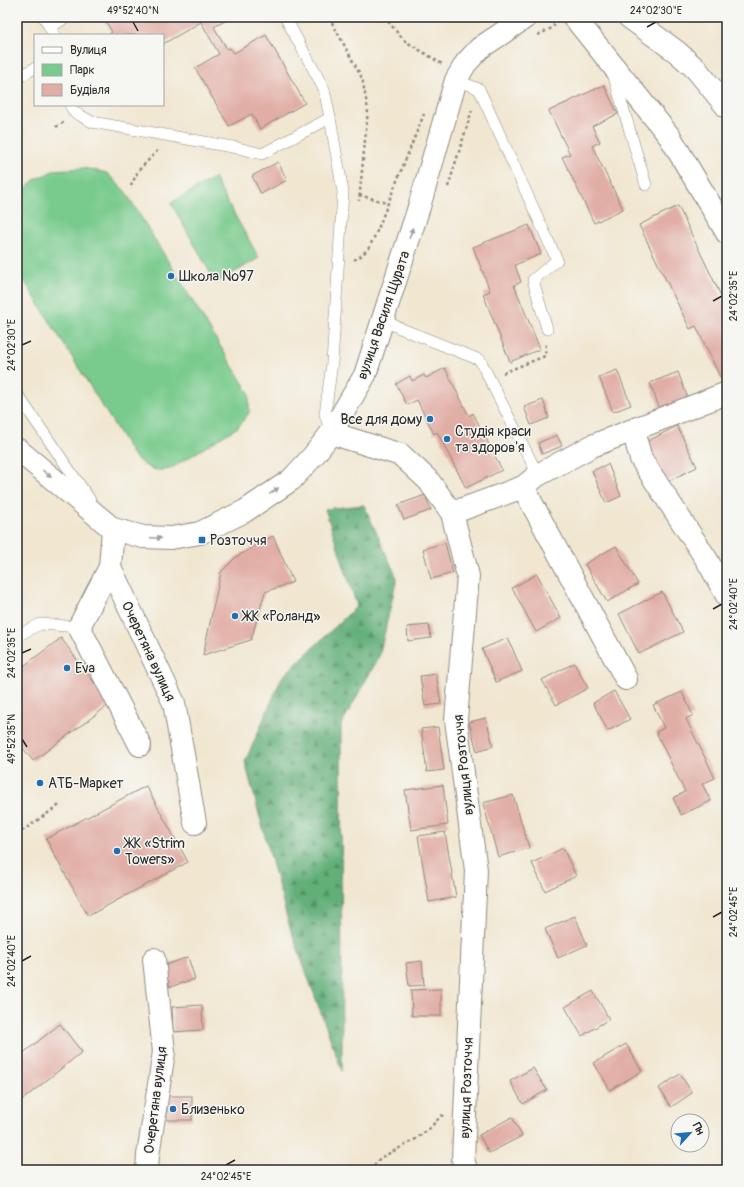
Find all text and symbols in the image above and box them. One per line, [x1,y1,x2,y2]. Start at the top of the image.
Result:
text: 49°52'40"N [107,5,159,17]
text: 24°02'30"E [630,5,682,17]
legend [34,34,164,106]
text: Вулиця [70,43,107,58]
text: Парк [70,63,95,78]
text: Будівля [70,83,110,98]
one-way arrow [408,227,414,239]
street label: вулиця Василя Щурата [354,249,413,382]
place label: Школа №97 [179,268,254,285]
marker: Школа №97 [166,271,176,281]
text: 24°02'35"E [728,271,740,321]
text: 24°02'30"E [6,319,18,371]
place label: Все для дому [341,411,422,428]
marker: Все для дому [425,414,435,424]
place label: Студія краси та здоров'я [455,423,531,456]
marker: Студія краси та здоров'я [442,434,452,444]
one-way arrow [42,470,52,479]
one-way arrow [269,487,280,495]
place label: Розточчя [210,532,266,549]
one-way arrow [150,535,163,541]
marker: Розточчя [197,535,207,545]
text: 24°02'40"E [728,578,740,630]
street label: Очеретяна вулиця [118,599,179,704]
place label: ЖК «Роланд» [241,608,320,625]
marker: ЖК «Роланд» [230,611,240,621]
text: 24°02'35"E [6,628,18,678]
place label: Eva [75,660,95,677]
marker: Eva [62,663,72,673]
text: 49°52'35"N [6,714,18,764]
street label: вулиця Розточчя [450,714,477,816]
place label: АТБ-Маркет [48,775,124,792]
marker: АТБ-Маркет [35,778,45,788]
place label: ЖК «Strim Towers» [123,835,185,868]
marker: ЖК «Strim Towers» [112,846,122,856]
text: 24°02'45"E [728,887,740,937]
text: 24°02'40"E [6,935,18,987]
street label: вулиця Розточчя [456,1037,477,1139]
street label: Очеретяна вулиця [140,1045,171,1155]
place label: Близенько [181,1101,245,1118]
marker: Близенько [168,1104,178,1114]
north arrow [670,1113,710,1153]
text: Пн [690,1120,707,1137]
text: 24°02'45"E [201,1171,251,1183]

